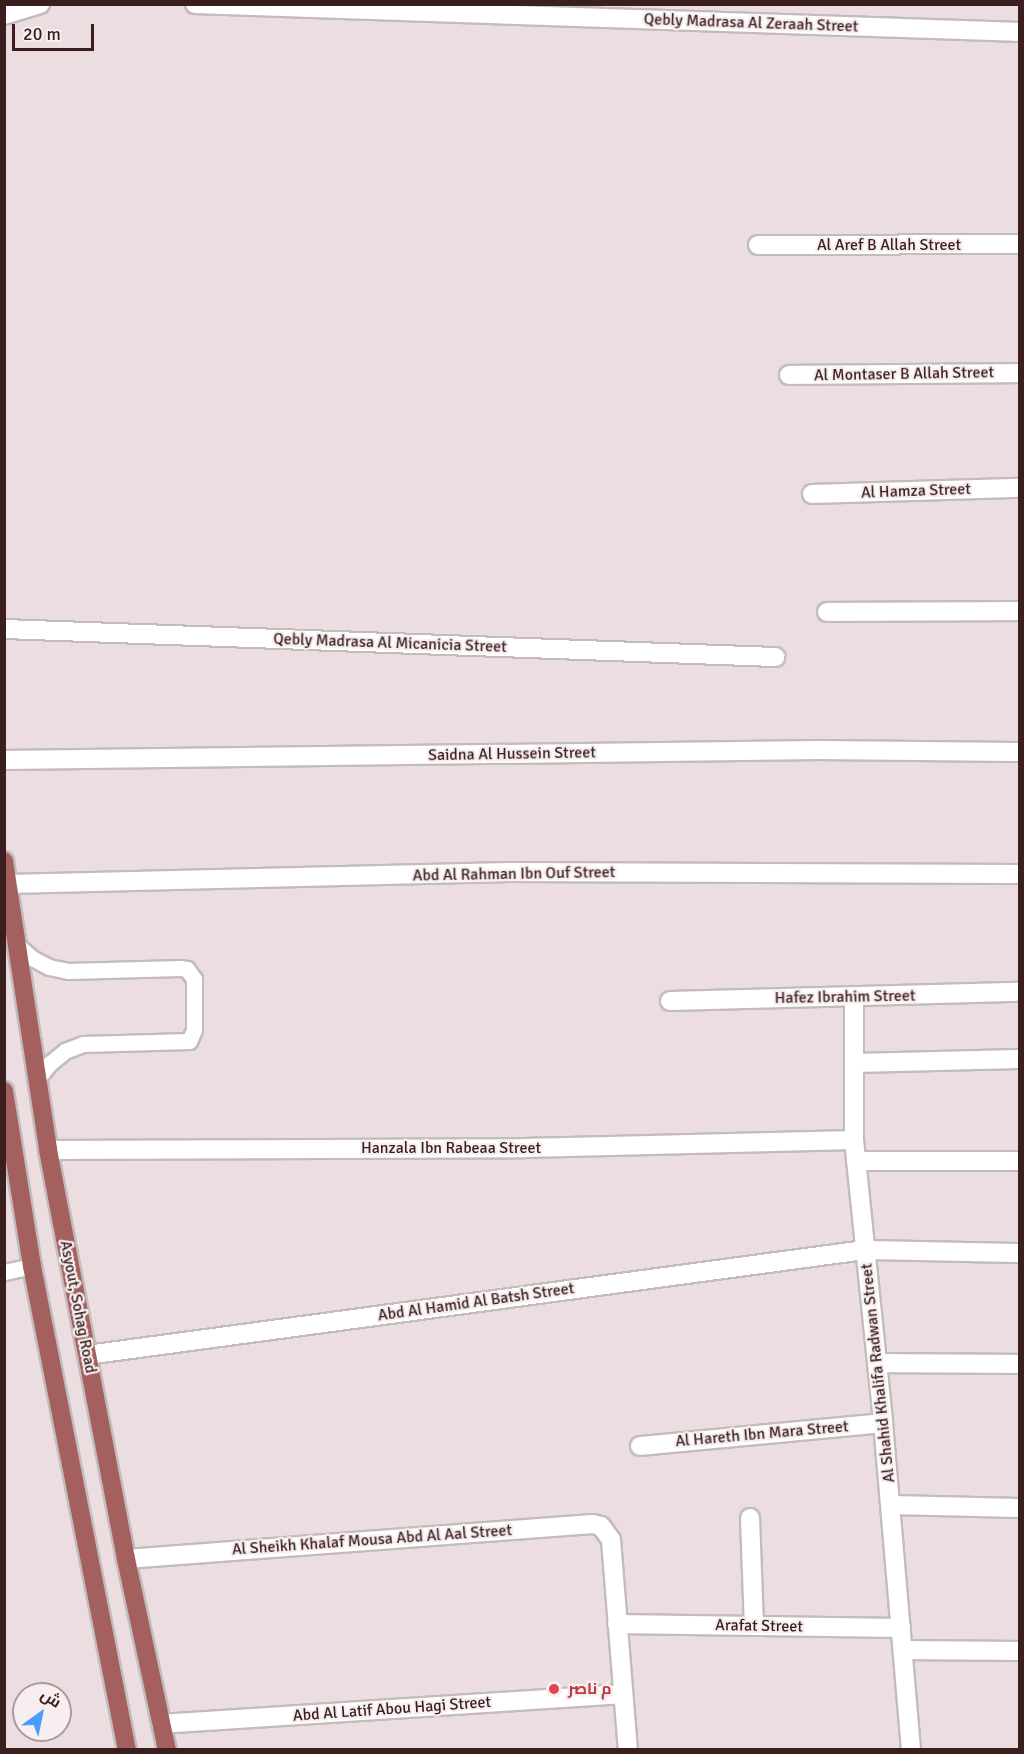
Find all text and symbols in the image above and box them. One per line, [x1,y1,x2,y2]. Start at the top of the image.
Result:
street label: Qebly Madrasa Al Zeraah Street [643,10,859,36]
scale bar [15,12,98,50]
text: 20 m [23,23,61,45]
street label: Al Aref B Allah Street [817,235,961,255]
street label: Al Montaser B Allah Street [814,363,994,385]
street label: Al Hamza Street [861,479,971,503]
street label: Qebly Madrasa Al Micanicia Street [273,629,507,657]
street label: Saidna Al Hussein Street [428,743,596,765]
street label: Abd Al Rahman Ibn Ouf Street [412,863,616,885]
street label: Hafez Ibrahim Street [774,986,916,1008]
street label: Hanzala Ibn Rabeaa Street [361,1138,541,1158]
street label: Asyout, Sohag Road [56,1239,100,1375]
street label: Al Shahid Khalifa Radwan Street [857,1262,899,1484]
street label: Abd Al Hamid Al Batsh Street [377,1279,575,1325]
street label: Al Hareth Ibn Mara Street [675,1417,849,1451]
street label: Al Sheikh Khalaf Mousa Abd Al Aal Street [231,1521,513,1559]
street label: Arafat Street [715,1616,803,1636]
place label: م ناصر [568,1679,612,1699]
marker: م ناصر [545,1680,563,1698]
north arrow [12,1682,72,1742]
text: ش [37,1685,65,1713]
street label: Abd Al Latif Abou Hagi Street [292,1692,492,1726]

